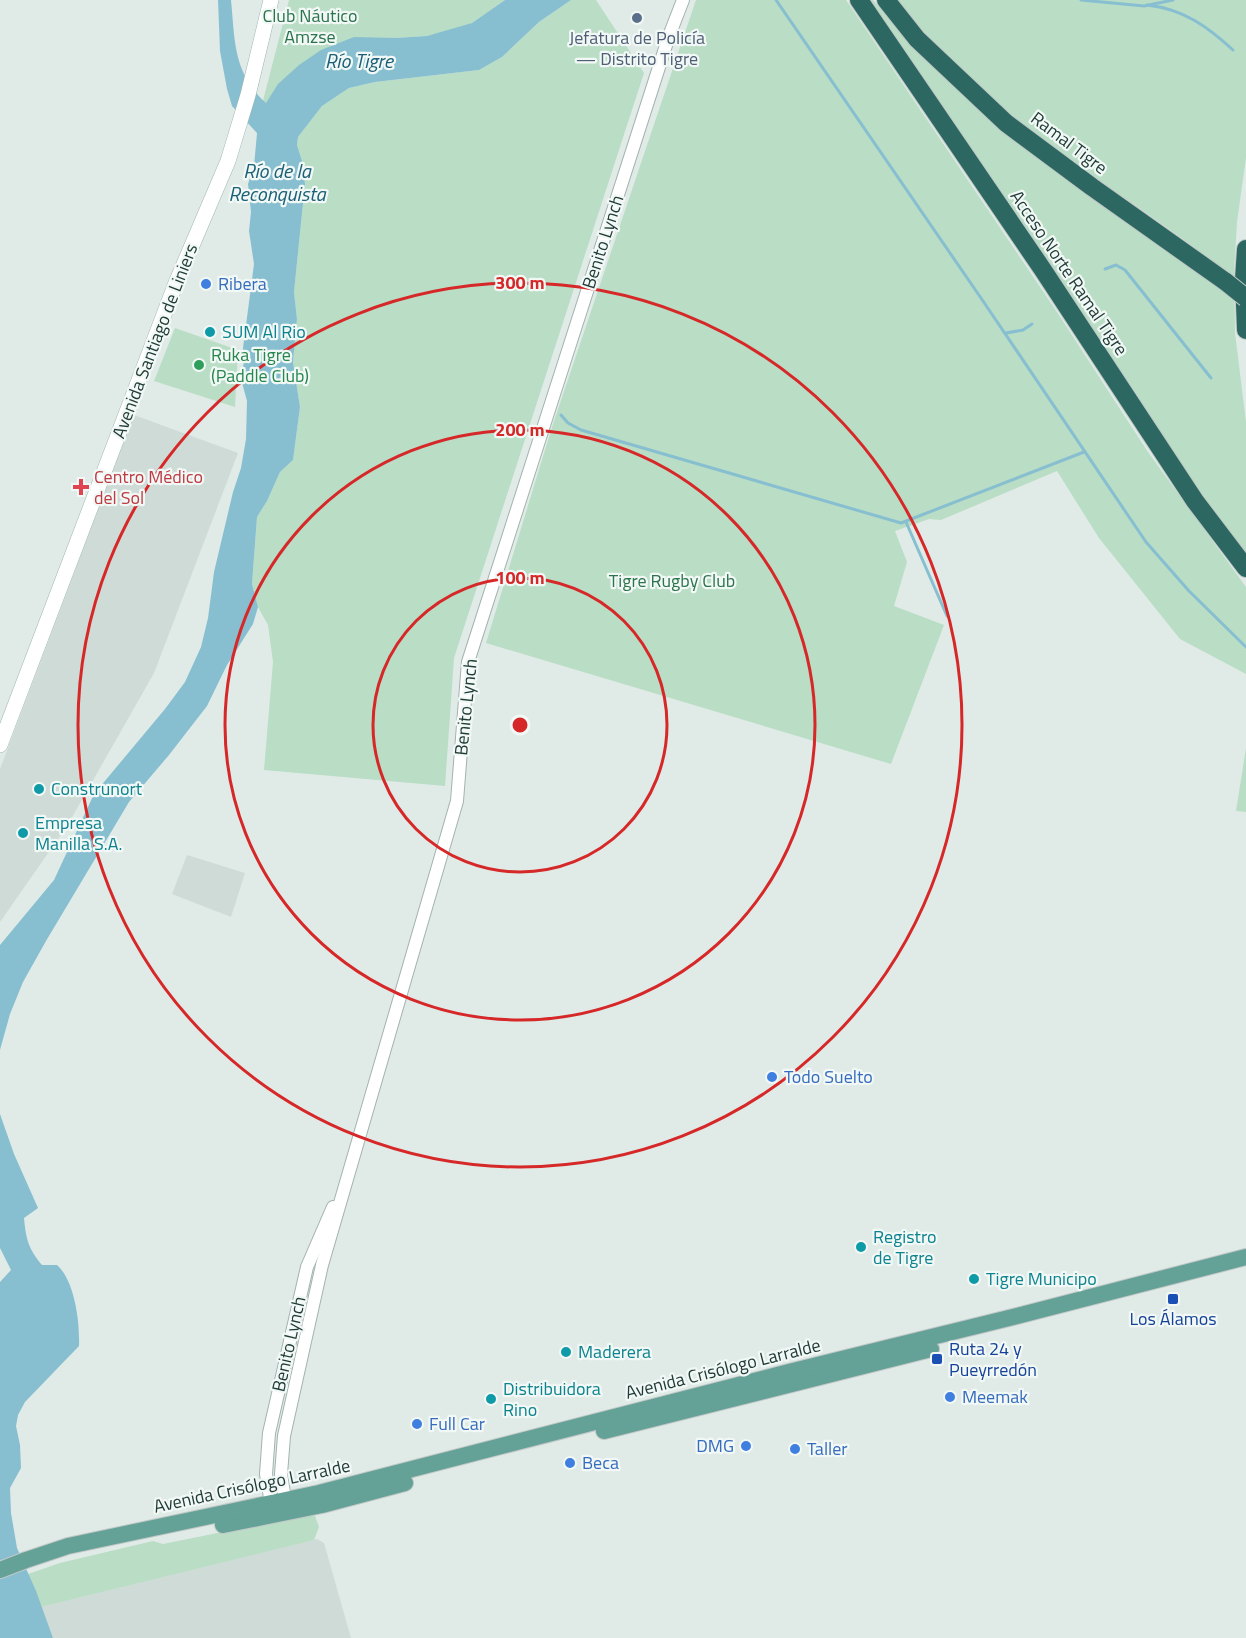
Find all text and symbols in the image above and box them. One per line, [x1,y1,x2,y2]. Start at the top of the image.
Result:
park label: Club Náutico Amzse [262,2,358,50]
marker: Jefatura de Policía — Distrito Tigre [630,11,644,25]
place label: Jefatura de Policía — Distrito Tigre [569,24,705,72]
water label: Río Tigre [325,45,395,76]
street label: Ramal Tigre [1025,105,1113,180]
water label: Río de la Reconquista [228,155,327,209]
street label: Acceso Norte Ramal Tigre [1004,185,1135,361]
street label: Benito Lynch [575,191,630,292]
street label: Avenida Santiago de Liniers [105,239,204,442]
text: 300 m [495,269,545,296]
place label: Ribera [218,270,267,297]
marker: Ribera [199,277,213,291]
place label: SUM Al Rio [222,318,306,345]
marker: SUM Al Rio [203,325,217,339]
place label: Ruka Tigre (Paddle Club) [211,341,309,389]
marker: Ruka Tigre (Paddle Club) [192,358,206,372]
text: 200 m [495,416,545,443]
place label: Centro Médico del Sol [94,463,203,511]
marker: Centro Médico del Sol [72,478,90,496]
text: 100 m [495,564,545,591]
park label: Tigre Rugby Club [609,567,735,594]
street label: Benito Lynch [447,657,484,757]
centre of rings [510,715,530,735]
place label: Construnort [51,775,143,802]
marker: Construnort [32,782,46,796]
place label: Empresa Manilla S.A. [35,809,122,857]
marker: Empresa Manilla S.A. [16,826,30,840]
place label: Todo Suelto [784,1063,873,1090]
marker: Todo Suelto [765,1070,779,1084]
place label: Registro de Tigre [873,1223,936,1271]
marker: Registro de Tigre [854,1240,868,1254]
place label: Tigre Municipo [986,1265,1097,1292]
marker: Tigre Municipo [967,1272,981,1286]
marker: Los Álamos [1166,1292,1180,1306]
street label: Benito Lynch [264,1293,313,1394]
place label: Los Álamos [1129,1305,1217,1332]
street label: Avenida Crisólogo Larralde [623,1331,823,1406]
place label: Ruta 24 y Pueyrredón [949,1335,1037,1383]
place label: Maderera [578,1338,651,1365]
marker: Maderera [559,1345,573,1359]
marker: Ruta 24 y Pueyrredón [930,1352,944,1366]
place label: Distribuidora Rino [503,1375,601,1423]
place label: Meemak [962,1383,1028,1410]
marker: Meemak [943,1390,957,1404]
marker: Distribuidora Rino [484,1392,498,1406]
place label: Full Car [429,1410,485,1437]
marker: Full Car [410,1417,424,1431]
place label: DMG [696,1432,734,1459]
place label: Taller [807,1435,848,1462]
marker: DMG [739,1439,753,1453]
marker: Taller [788,1442,802,1456]
place label: Beca [582,1449,619,1476]
street label: Avenida Crisólogo Larralde [151,1452,353,1520]
marker: Beca [563,1456,577,1470]

